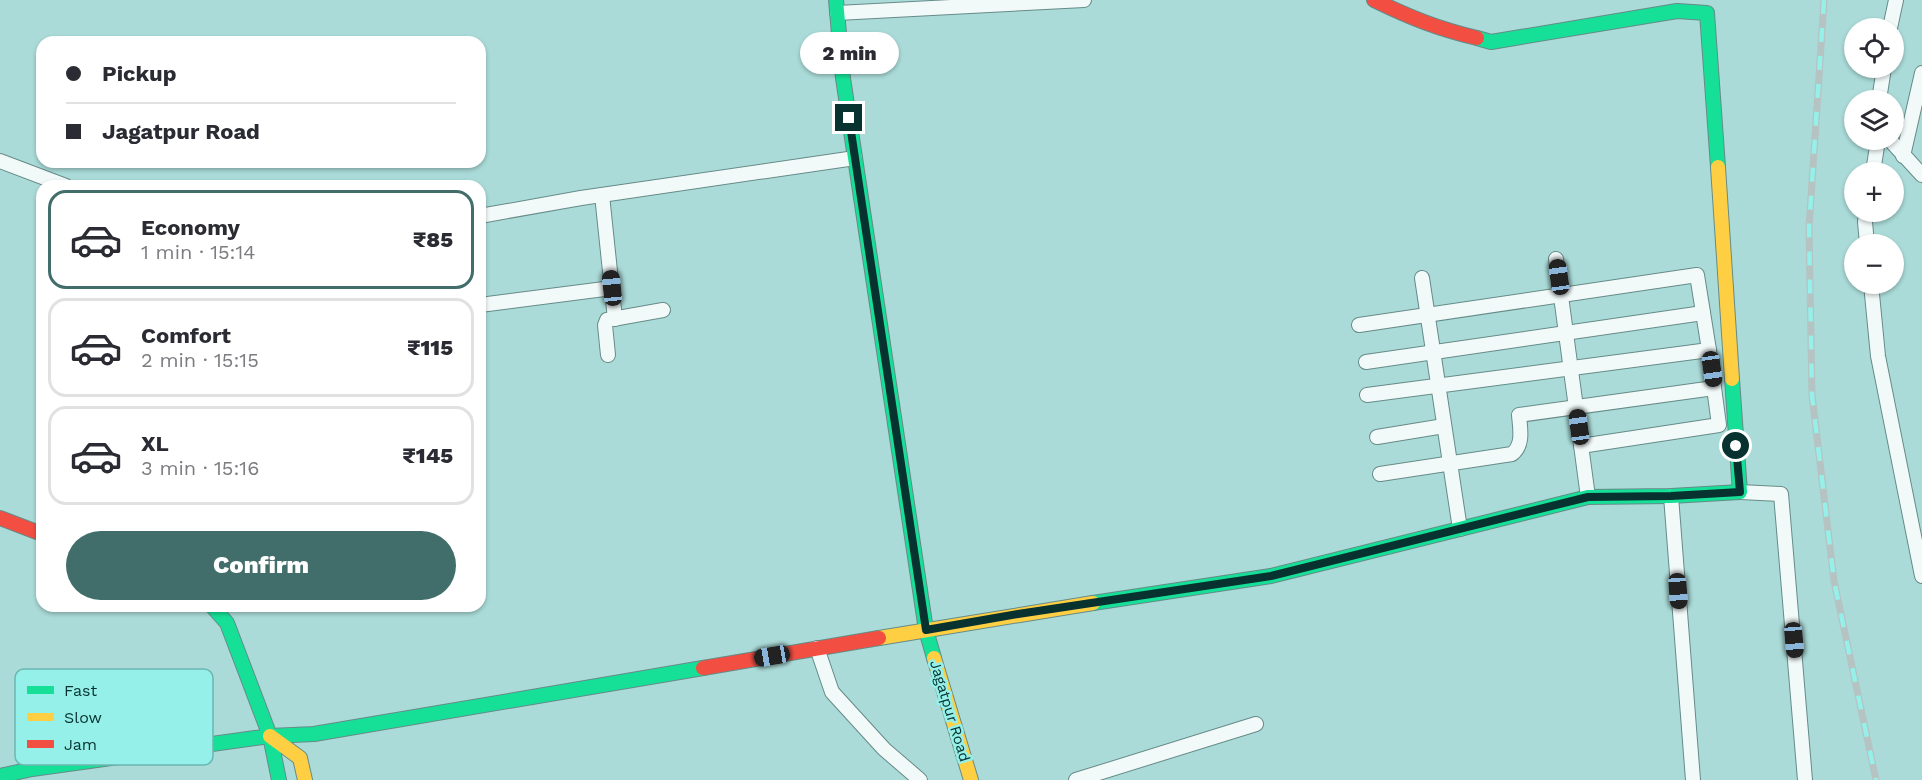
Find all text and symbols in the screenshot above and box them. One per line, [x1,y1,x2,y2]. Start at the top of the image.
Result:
map controls [1844,18,1904,294]
button: locate [1844,18,1904,78]
callout: 2 min [800,31,898,73]
text: 2 min [822,41,877,65]
text: Pickup [102,61,177,86]
button: layers [1844,90,1904,150]
route end [835,104,862,131]
text: Jagatpur Road [102,119,260,144]
button: + [1844,162,1904,222]
icon: car [69,213,123,267]
text: Economy [141,215,240,240]
text: ₹85 [413,227,453,252]
button: − [1844,234,1904,294]
text: 1 min · 15:14 [141,240,256,264]
car [1548,258,1570,296]
car [601,269,623,307]
icon: car [69,321,123,375]
text: Comfort [141,323,231,348]
text: ₹115 [407,335,453,360]
text: 2 min · 15:15 [141,348,259,372]
car [1701,350,1723,388]
car [1568,408,1590,446]
icon: car [69,429,123,483]
text: XL [141,431,169,456]
route start [1722,432,1749,459]
text: ₹145 [402,443,453,468]
text: 3 min · 15:16 [141,456,259,480]
button: Confirm [66,531,456,600]
car [1668,572,1688,610]
car [1783,621,1805,659]
car [753,644,791,668]
street label: Jagatpur Road [926,658,974,764]
legend [15,669,213,765]
text: Fast [64,681,97,700]
text: Slow [64,708,102,727]
text: Jam [64,735,97,754]

